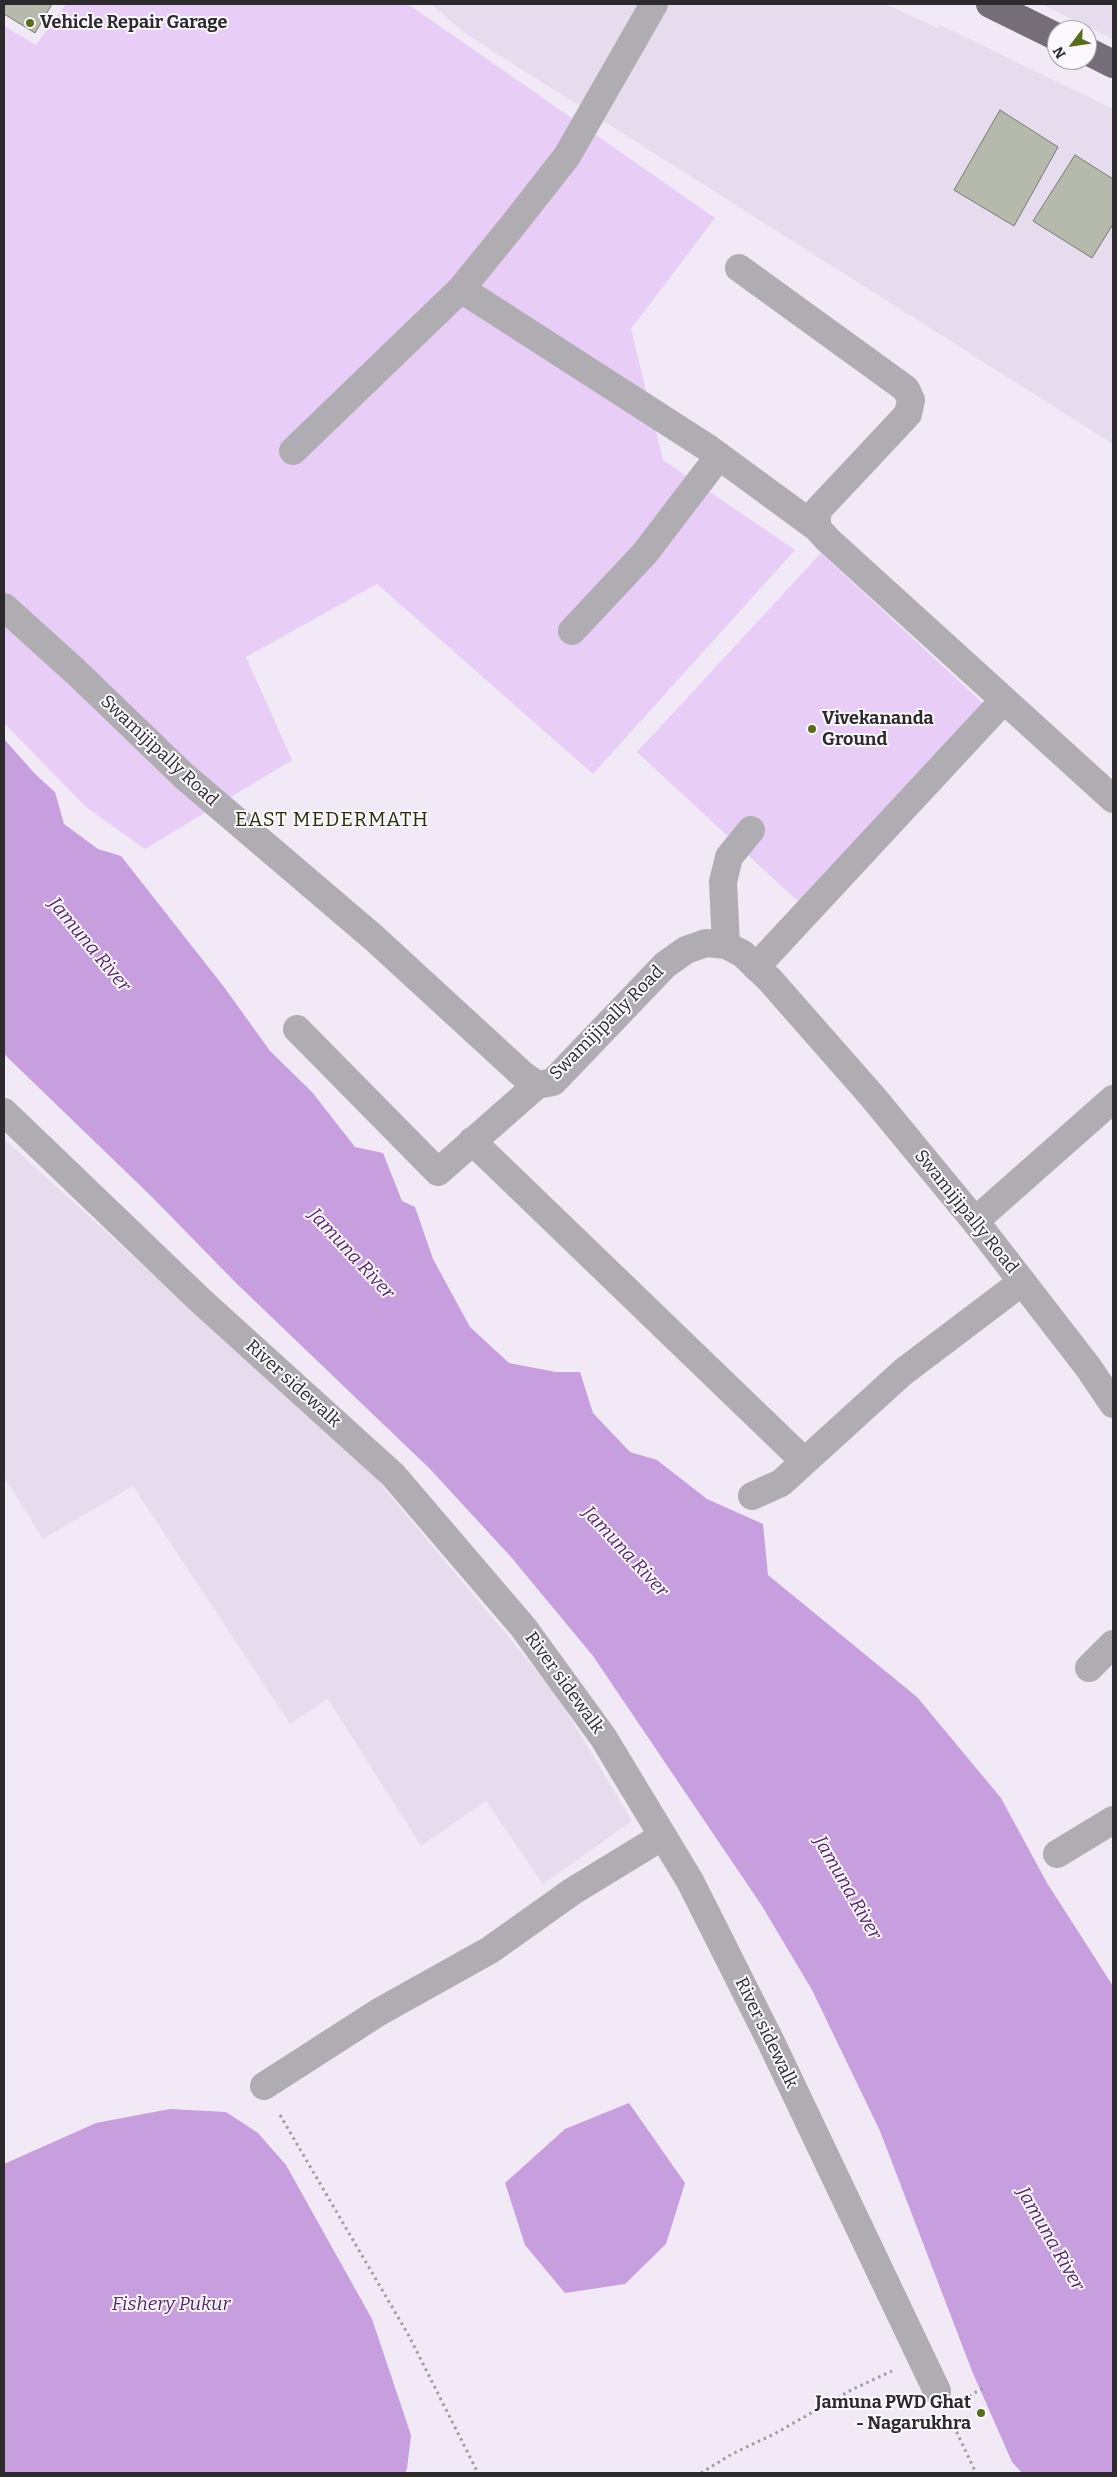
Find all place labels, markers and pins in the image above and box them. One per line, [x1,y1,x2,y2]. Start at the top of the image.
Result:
place label: Vehicle Repair Garage [40,12,227,34]
marker: Vehicle Repair Garage [24,17,36,29]
place label: Vivekananda Ground [822,708,934,751]
marker: Vivekananda Ground [806,723,818,735]
place label: Jamuna PWD Ghat - Nagarukhra [816,2392,971,2434]
marker: Jamuna PWD Ghat - Nagarukhra [975,2407,987,2419]

